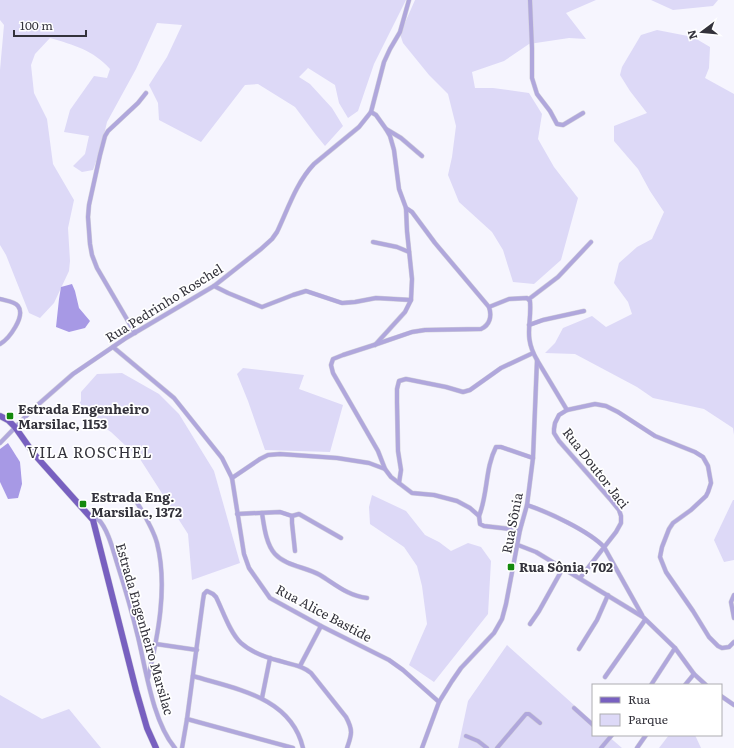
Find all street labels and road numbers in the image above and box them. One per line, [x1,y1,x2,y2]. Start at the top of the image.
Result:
street label: Rua Pedrinho Roschel [101,258,227,346]
street label: Rua Doutor Jaci [559,423,634,513]
street label: Rua Sônia [496,491,527,555]
street label: Estrada Engenheiro Marsilac [112,541,179,718]
street label: Rua Alice Bastide [273,579,376,646]

